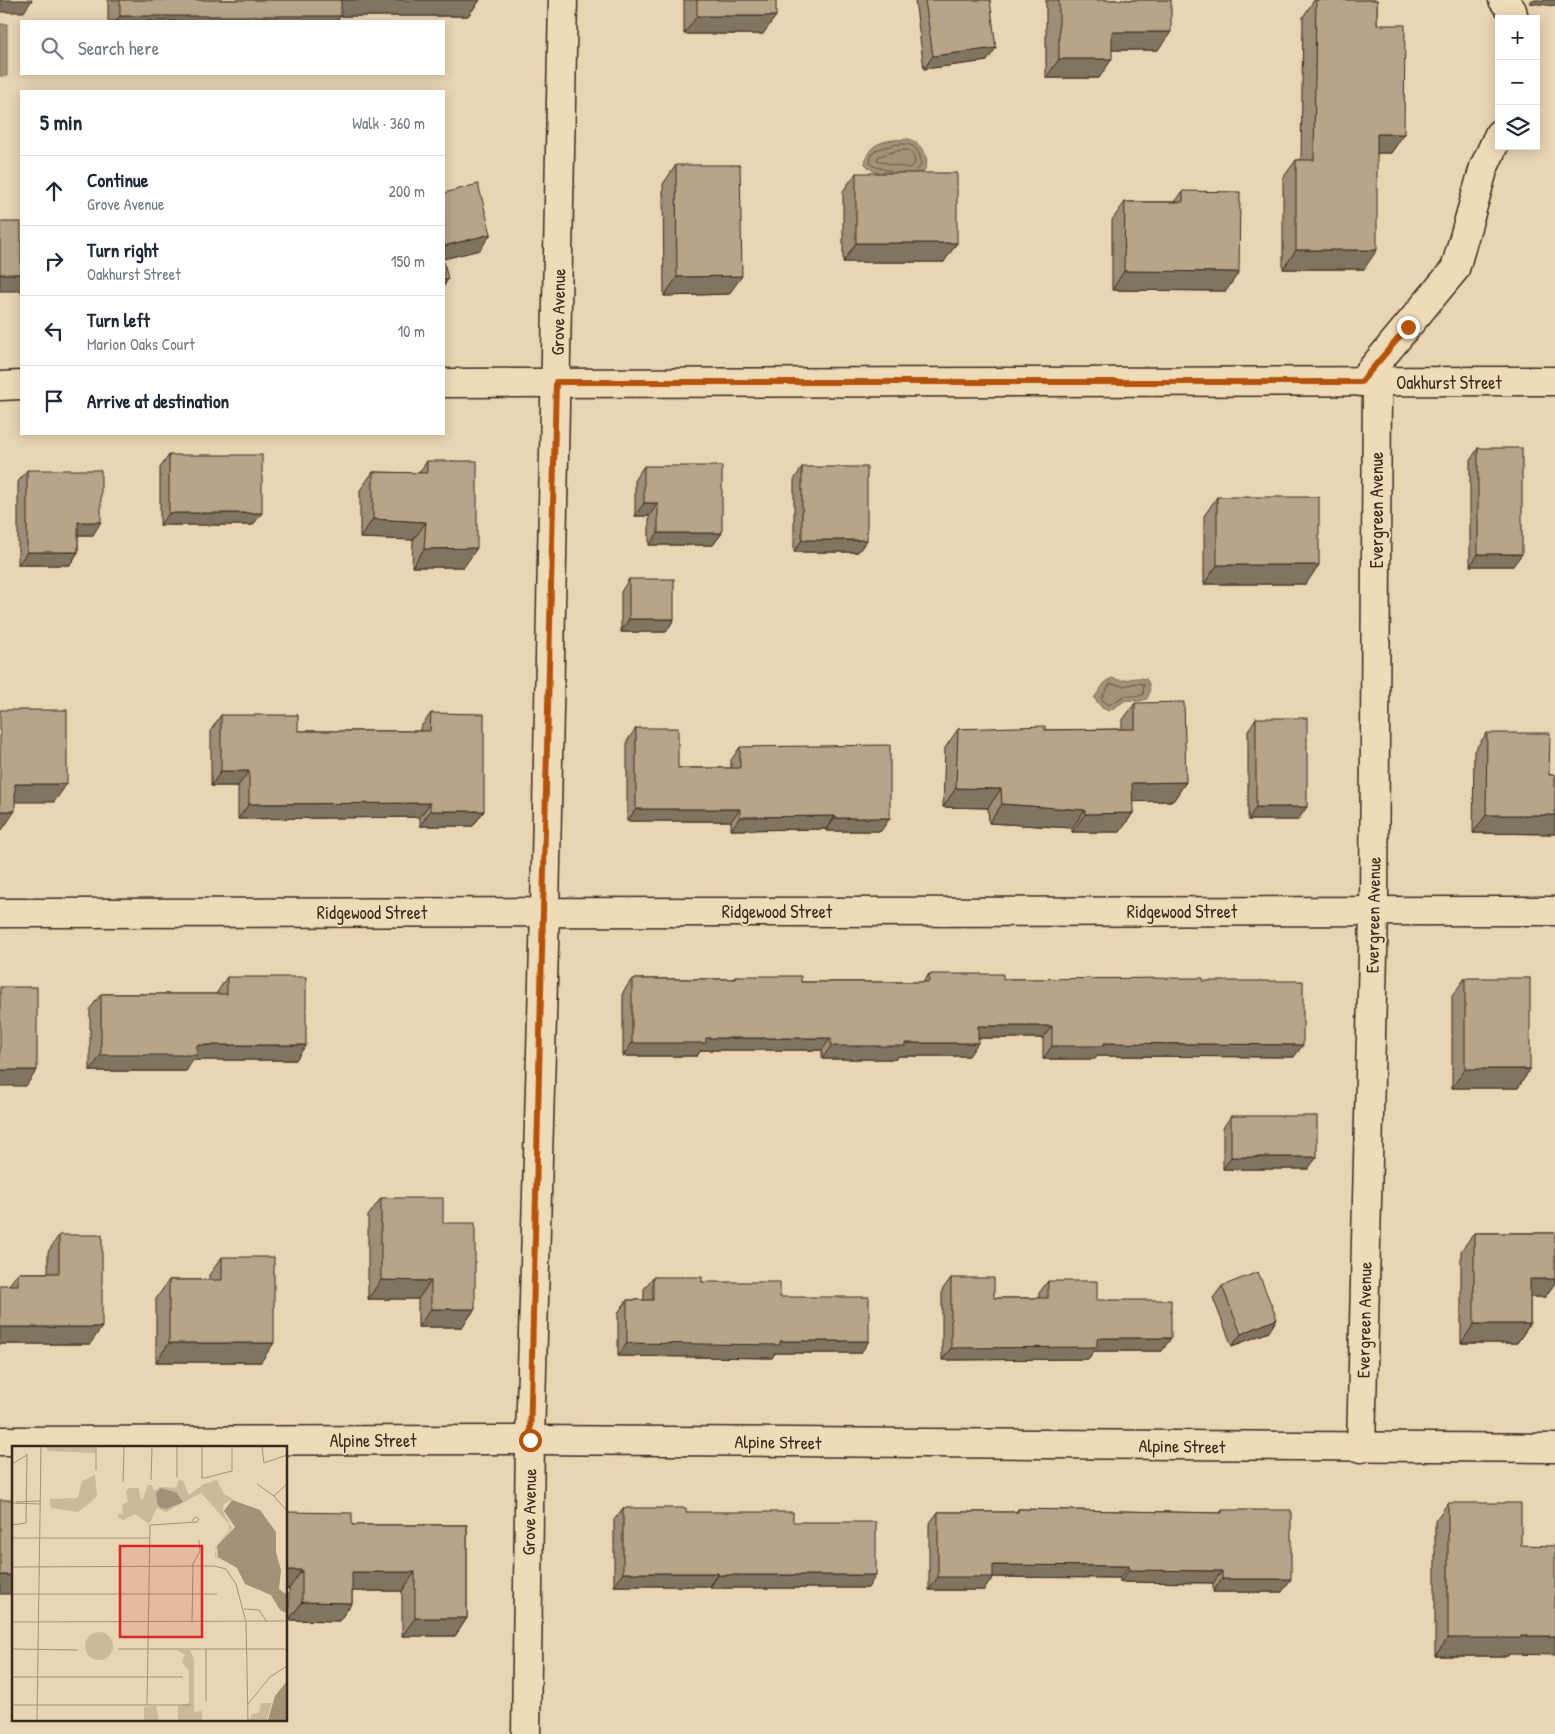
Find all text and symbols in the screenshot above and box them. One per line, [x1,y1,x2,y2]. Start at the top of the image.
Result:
map controls [1495,15,1540,150]
button: + [1495,15,1540,60]
search box [20,20,445,75]
icon: search [38,34,66,62]
text: Search here [78,35,159,61]
button: − [1495,60,1540,105]
button: layers [1495,105,1540,150]
text: 5 min [40,108,82,137]
text: Walk · 360 m [352,112,425,134]
text: Continue [87,167,148,193]
icon: ahead [40,177,68,205]
text: 200 m [389,180,425,202]
text: Grove Avenue [87,193,164,215]
text: Turn right [87,237,158,263]
icon: right [40,247,68,275]
text: 150 m [391,250,425,272]
text: Oakhurst Street [87,263,181,285]
street label: Grove Avenue [545,268,571,356]
text: Turn left [87,307,150,333]
route end [1397,316,1420,339]
icon: left [40,317,68,345]
text: 10 m [397,320,425,342]
text: Marion Oaks Court [87,333,195,355]
street label: Oakhurst Street [1396,370,1503,395]
icon: arrive [40,387,68,415]
text: Arrive at destination [87,388,229,414]
street label: Evergreen Avenue [1364,452,1389,568]
street label: Evergreen Avenue [1359,857,1387,973]
street label: Ridgewood Street [722,899,833,924]
street label: Ridgewood Street [1127,899,1238,924]
street label: Ridgewood Street [317,900,428,925]
street label: Evergreen Avenue [1350,1262,1378,1378]
street label: Alpine Street [330,1428,417,1453]
route start [519,1429,542,1452]
street label: Alpine Street [734,1429,822,1455]
street label: Alpine Street [1138,1433,1226,1459]
inset map [12,1446,288,1722]
street label: Grove Avenue [516,1468,542,1556]

